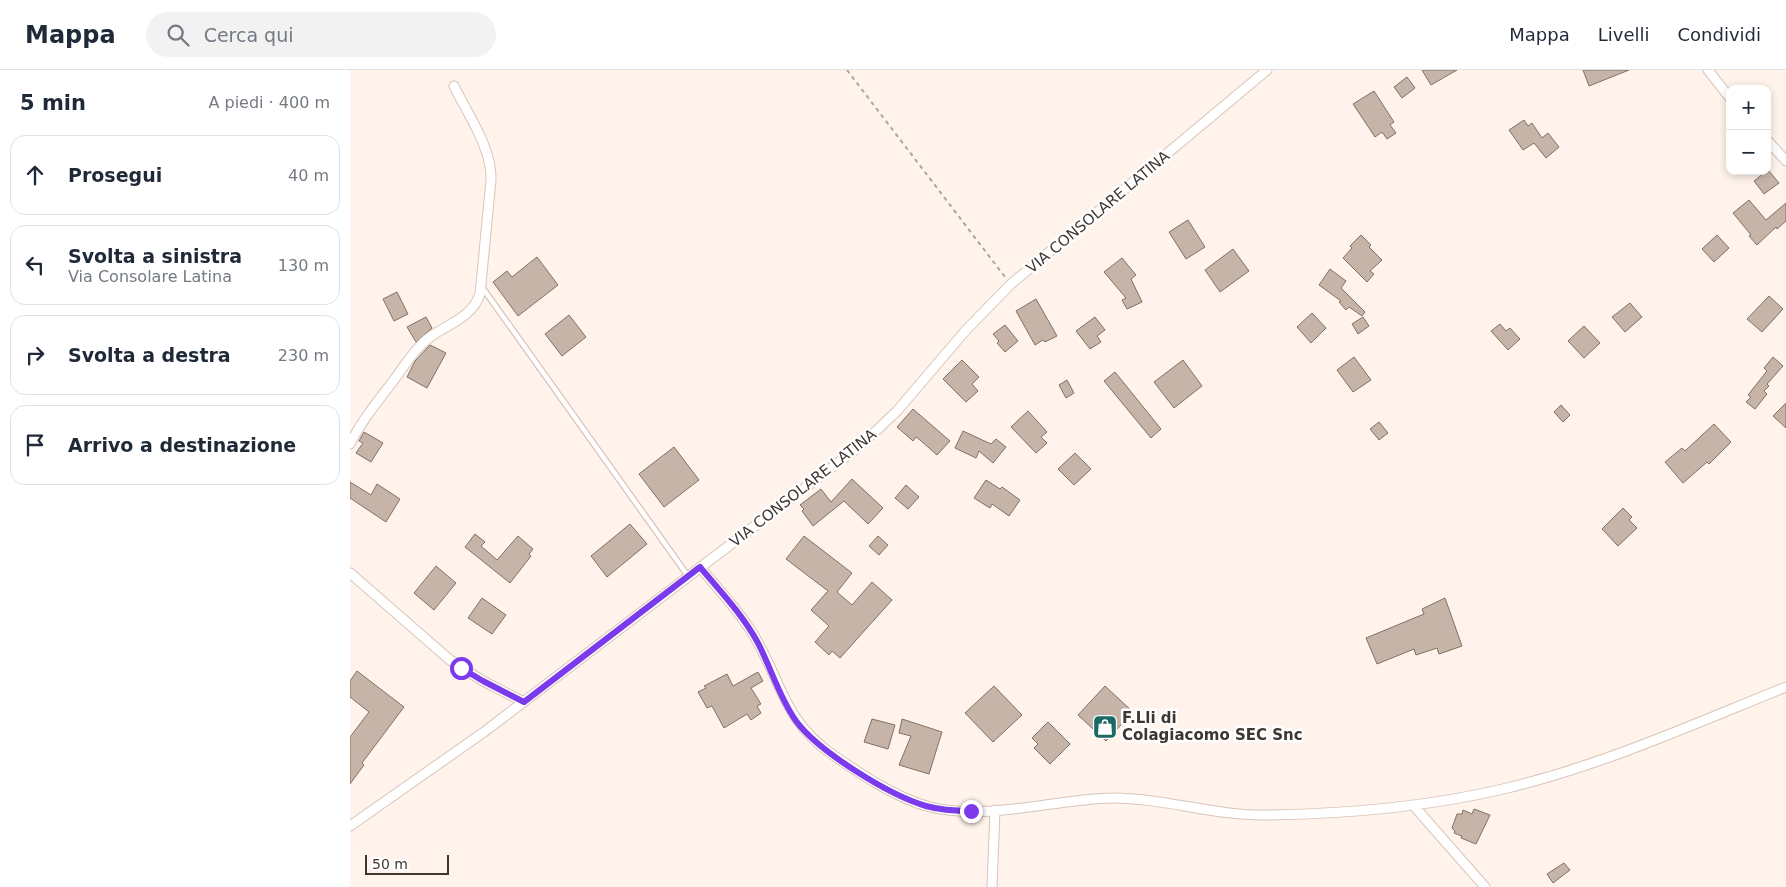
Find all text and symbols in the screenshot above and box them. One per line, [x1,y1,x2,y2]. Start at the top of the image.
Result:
search box [146,12,496,57]
text: Mappa [25,21,116,49]
icon: search [164,21,192,49]
text: Cerca qui [204,24,294,46]
text: Mappa [1509,24,1570,45]
text: Livelli [1598,24,1650,45]
text: Condividi [1678,24,1761,45]
map controls [1726,85,1771,175]
button: + [1726,85,1771,130]
text: 5 min [20,91,86,115]
text: A piedi · 400 m [208,93,330,112]
button: − [1726,130,1771,175]
street label: VIA CONSOLARE LATINA [1023,146,1174,277]
icon: ahead [21,161,49,189]
text: Prosegui [68,164,162,186]
text: 40 m [288,166,329,185]
text: Svolta a sinistra [68,245,242,267]
icon: left [21,251,49,279]
text: 130 m [278,256,329,275]
text: Via Consolare Latina [68,267,232,286]
icon: right [21,341,49,369]
text: Svolta a destra [68,344,231,366]
text: 230 m [278,346,329,365]
street label: VIA CONSOLARE LATINA [726,425,880,551]
icon: arrive [21,431,49,459]
text: Arrivo a destinazione [68,434,296,456]
route start [450,657,473,680]
place label: F.Lli di Colagiacomo SEC Snc [1122,709,1303,744]
shop icon: F.Lli di Colagiacomo SEC Snc [1092,714,1118,740]
route end [960,800,983,823]
scale bar [365,852,449,875]
text: 50 m [372,856,408,872]

